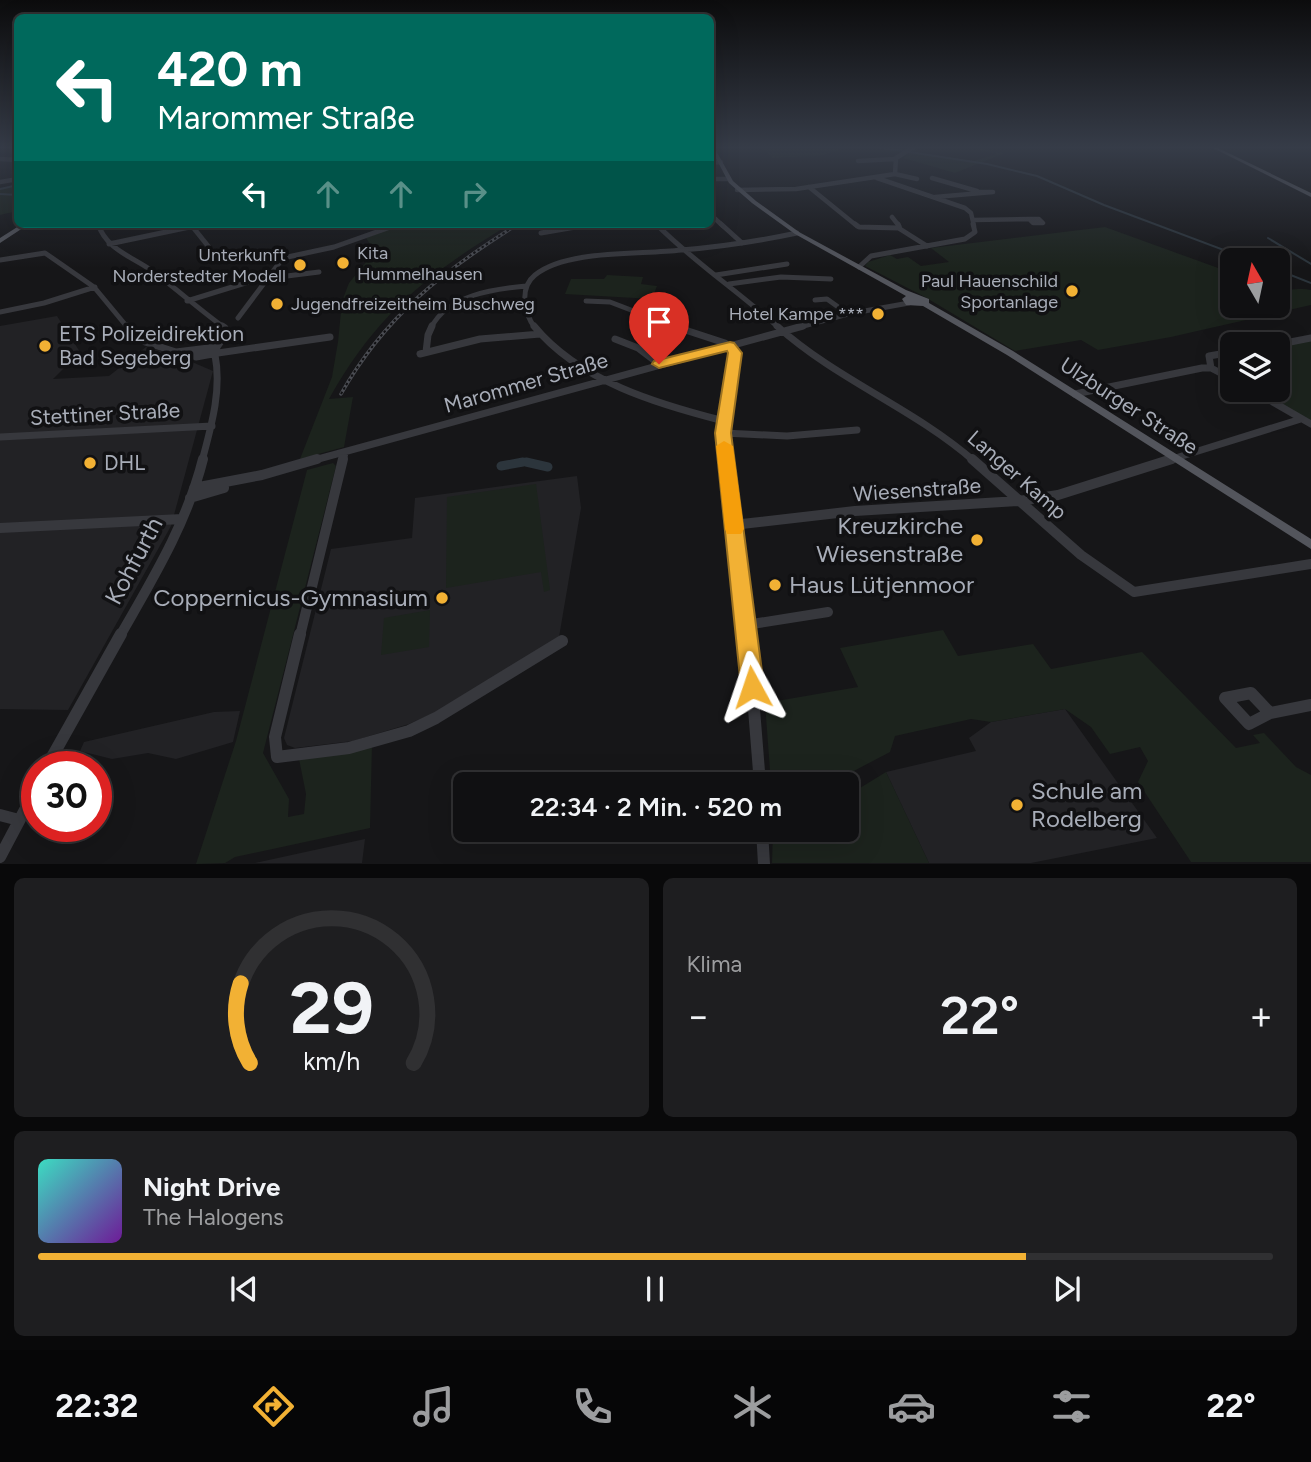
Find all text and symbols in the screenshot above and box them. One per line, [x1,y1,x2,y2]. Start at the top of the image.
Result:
text: 420 m [157,39,303,98]
icon: left [42,42,133,133]
text: Marommer Straße [157,99,415,137]
icon: left [236,175,274,213]
icon: ahead [309,175,347,213]
icon: ahead [382,175,420,213]
icon: right [455,175,493,213]
place label: Kita Hummelhausen [357,242,483,285]
place label: Unterkunft Norderstedter Modell [112,244,286,287]
north arrow [1220,248,1290,318]
map controls [1220,248,1290,402]
marker: Kita Hummelhausen [335,255,351,271]
marker: Unterkunft Norderstedter Modell [292,257,308,273]
place label: Paul Hauenschild Sportanlage [921,270,1058,313]
marker: Paul Hauenschild Sportanlage [1064,283,1080,299]
pin [629,292,689,364]
place label: Jugendfreizeitheim Buschweg [291,293,535,315]
marker: Jugendfreizeitheim Buschweg [269,296,285,312]
icon: arrive [640,303,678,341]
place label: Hotel Kampe *** [729,303,864,325]
marker: Hotel Kampe *** [870,306,886,322]
place label: ETS Polizeidirektion Bad Segeberg [59,321,244,370]
button: layers [1220,332,1290,402]
marker: ETS Polizeidirektion Bad Segeberg [37,338,53,354]
street label: Marommer Straße [441,347,611,418]
street label: Ulzburger Straße [1056,352,1203,459]
street label: Stettiner Straße [29,397,181,430]
street label: Langer Kamp [963,425,1072,524]
place label: DHL [104,450,145,475]
marker: DHL [82,455,98,471]
street label: Wiesenstraße [852,473,982,506]
place label: Kreuzkirche Wiesenstraße [816,511,963,568]
street label: Kohfurth [99,512,169,609]
marker: Kreuzkirche Wiesenstraße [969,532,985,548]
place label: Haus Lütjenmoor [789,570,974,599]
marker: Haus Lütjenmoor [767,577,783,593]
place label: Coppernicus-Gymnasium [153,583,428,612]
marker: Coppernicus-Gymnasium [434,590,450,606]
position arrow [715,650,789,724]
speed limit sign: 30 [21,751,112,842]
place label: Schule am Rodelberg [1031,776,1142,833]
text: 22:34 · 2 Min. · 520 m [530,791,782,823]
marker: Schule am Rodelberg [1009,797,1025,813]
text: Klima [687,950,742,978]
text: 29 [289,965,373,1052]
text: 22° [940,985,1019,1047]
text: − [687,993,710,1039]
text: + [1249,993,1273,1039]
text: km/h [303,1046,360,1076]
text: Night Drive [143,1171,280,1203]
text: The Halogens [143,1203,284,1231]
icon: previous [225,1270,263,1308]
icon: pause [636,1270,674,1308]
icon: next [1048,1270,1086,1308]
icon: directions [249,1382,298,1431]
icon: music [409,1382,458,1431]
icon: phone [568,1382,617,1431]
icon: climate [728,1382,777,1431]
icon: car [887,1382,936,1431]
icon: filters [1047,1382,1096,1431]
text: 22:32 [55,1387,138,1425]
text: 22° [1206,1387,1256,1425]

